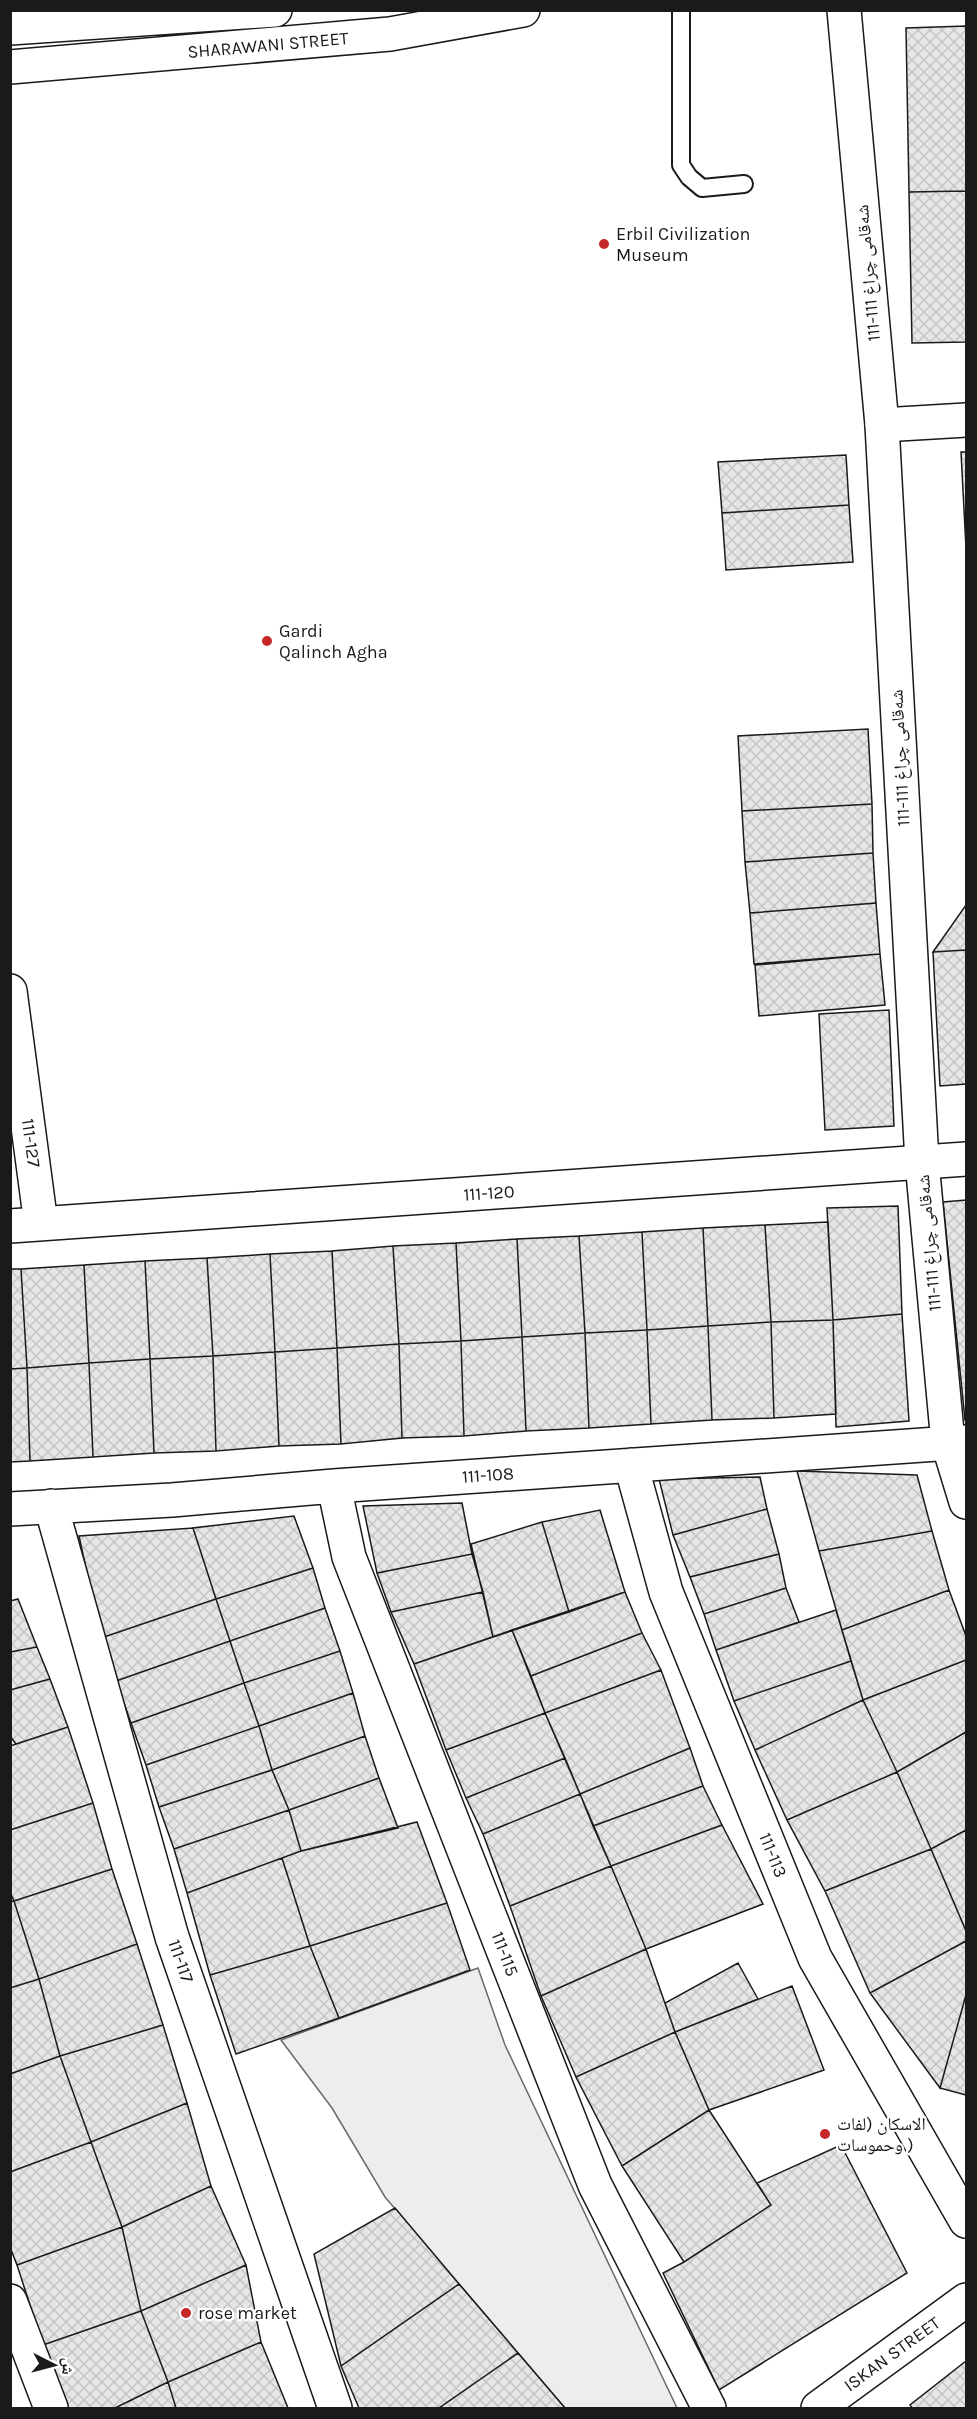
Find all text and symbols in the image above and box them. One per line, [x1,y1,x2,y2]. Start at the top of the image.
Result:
street label: SHARAWANI STREET [186,27,350,63]
street label: شەقامی چراغ 111-111 [851,204,885,342]
place label: Erbil Civilization Museum [616,223,750,266]
marker: Erbil Civilization Museum [597,237,611,251]
place label: Gardi Qalinch Agha [279,620,388,663]
marker: Gardi Qalinch Agha [260,634,274,648]
street label: شەقامی چراغ 111-111 [885,689,915,827]
street label: 111-127 [17,1117,45,1169]
street label: شەقامی چراغ 111-111 [912,1174,946,1312]
street label: 111-120 [463,1180,515,1206]
street label: 111-108 [461,1462,515,1488]
street label: 111-113 [754,1829,792,1881]
street label: 111-115 [486,1929,524,1979]
street label: 111-117 [163,1936,199,1986]
place label: الاسكان (لفات وحموسات ) [837,2113,926,2156]
marker: الاسكان (لفات وحموسات ) [818,2127,832,2141]
place label: rose market [198,2302,297,2324]
marker: rose market [179,2306,193,2320]
street label: ISKAN STREET [839,2312,945,2396]
north arrow [24,2335,84,2395]
text: ش [58,2357,79,2376]

